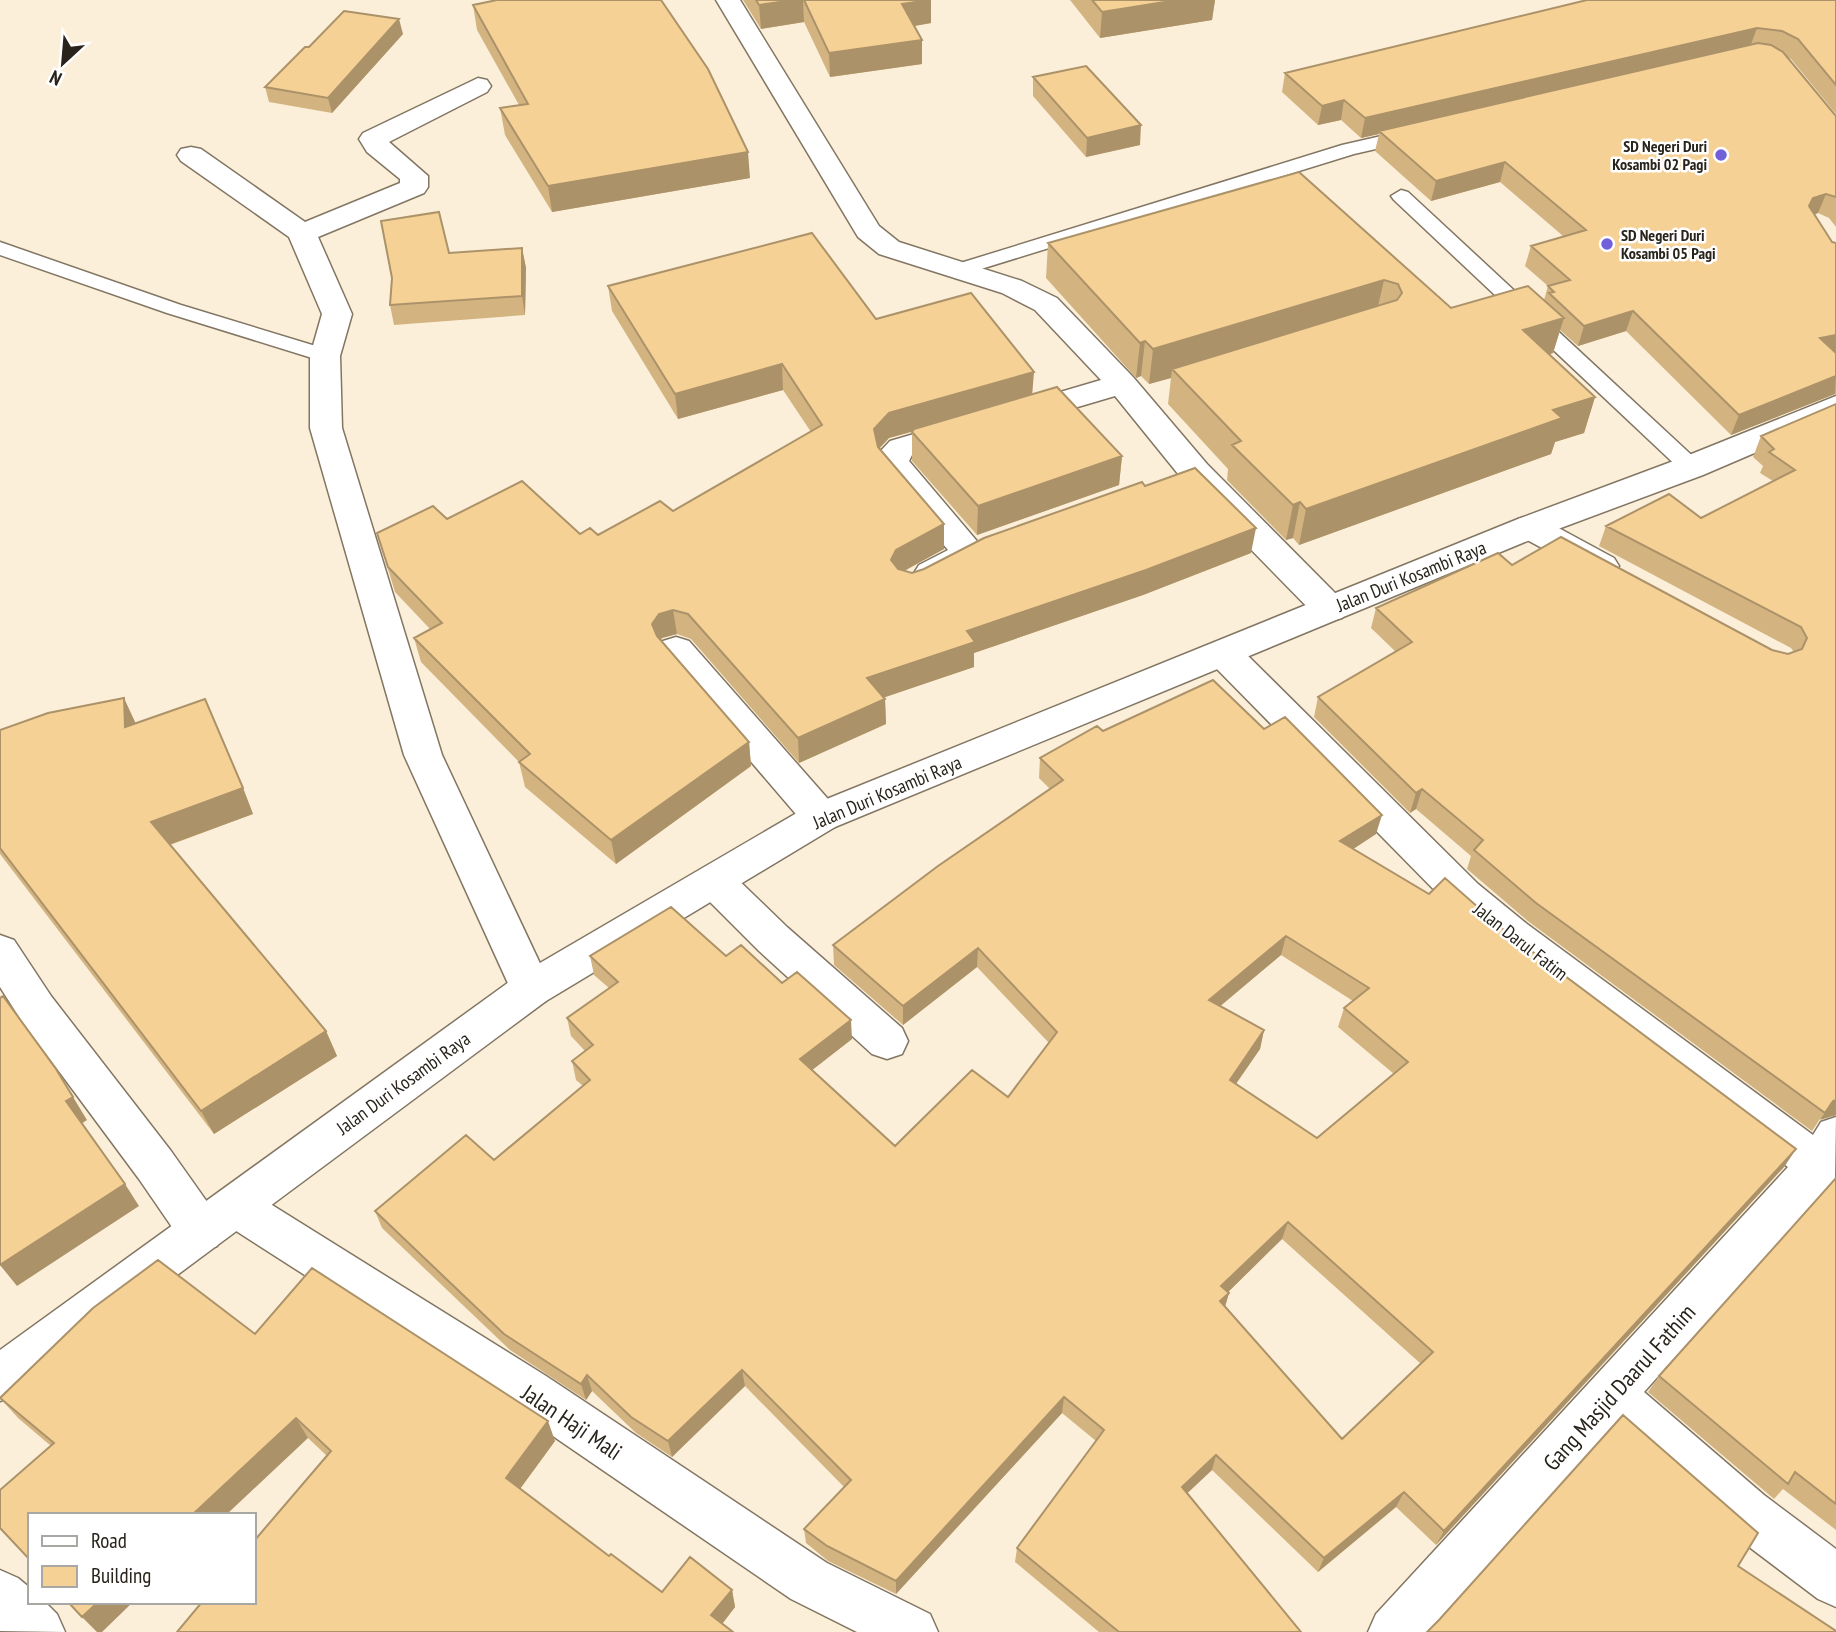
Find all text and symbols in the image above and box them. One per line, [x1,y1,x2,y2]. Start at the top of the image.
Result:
north arrow [28,28,98,98]
text: N [46,65,65,91]
place label: SD Negeri Duri Kosambi 02 Pagi [1612,136,1707,174]
marker: SD Negeri Duri Kosambi 02 Pagi [1713,147,1729,163]
place label: SD Negeri Duri Kosambi 05 Pagi [1621,225,1716,263]
marker: SD Negeri Duri Kosambi 05 Pagi [1599,236,1615,252]
street label: Jalan Duri Kosambi Raya [1332,535,1489,617]
street label: Jalan Duri Kosambi Raya [808,750,965,835]
street label: Jalan Darul Fatim [1468,896,1573,985]
street label: Jalan Duri Kosambi Raya [331,1026,474,1140]
street label: Gang Masjid Daarul Fathim [1537,1298,1701,1476]
street label: Jalan Haji Mali [515,1377,628,1466]
legend [28,1513,256,1604]
text: Road [91,1527,127,1554]
text: Building [91,1562,151,1589]

